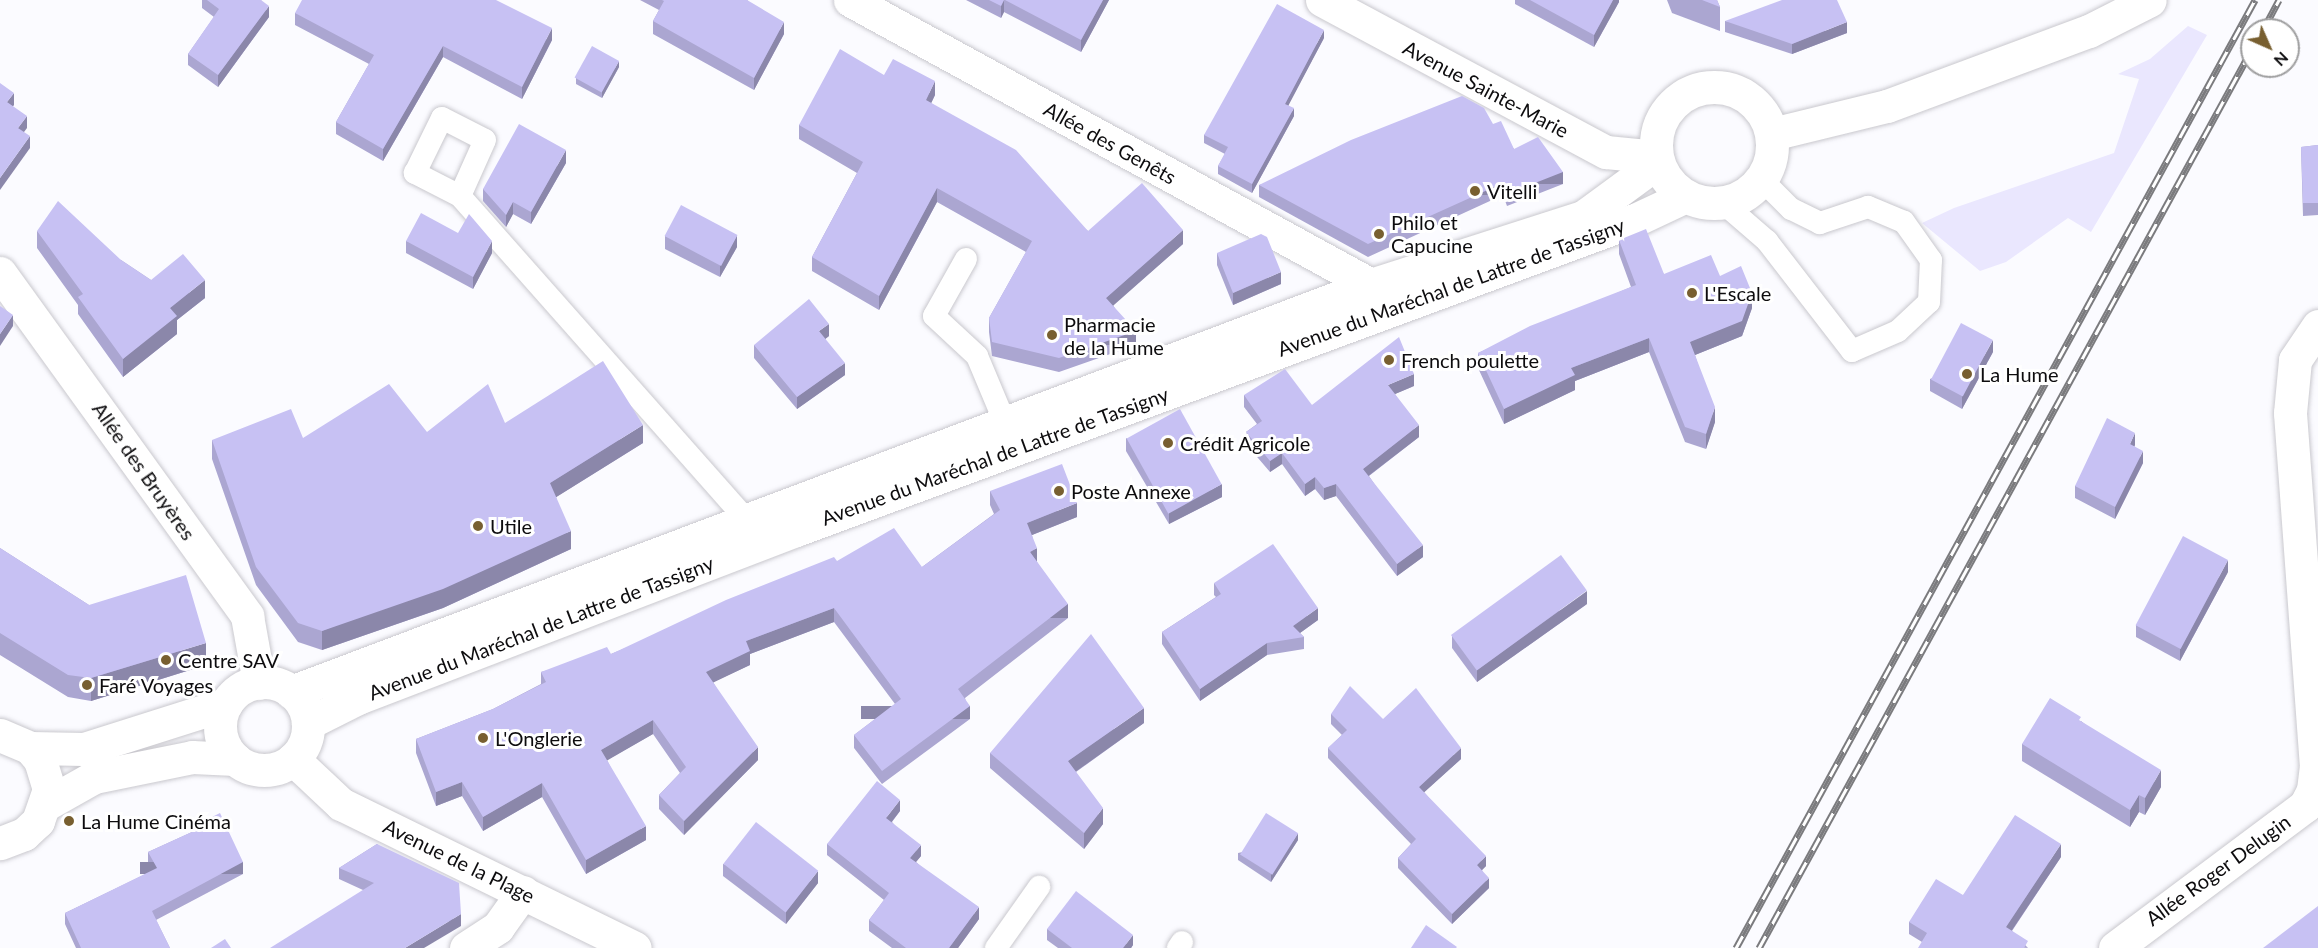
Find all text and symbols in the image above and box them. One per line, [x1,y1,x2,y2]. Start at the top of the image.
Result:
north arrow [2240,18,2300,78]
street label: Avenue Sainte-Marie [1399,35,1573,143]
text: N [2271,49,2293,71]
street label: Allée des Genêts [1040,97,1180,189]
place label: Vitelli [1487,179,1537,203]
marker: Vitelli [1468,184,1482,198]
place label: Philo et Capucine [1391,210,1473,257]
street label: Avenue du Maréchal de Lattre de Tassigny [1274,213,1628,361]
marker: Philo et Capucine [1372,227,1386,241]
place label: L'Escale [1704,281,1771,305]
marker: L'Escale [1685,286,1699,300]
place label: Pharmacie de la Hume [1064,312,1164,359]
marker: Pharmacie de la Hume [1045,328,1059,342]
place label: French poulette [1401,348,1539,372]
marker: French poulette [1382,353,1396,367]
place label: La Hume [1980,362,2059,386]
marker: La Hume [1958,365,1976,383]
street label: Avenue du Maréchal de Lattre de Tassigny [818,382,1172,530]
street label: Allée des Bruyères [88,398,200,544]
place label: Crédit Agricole [1180,431,1311,455]
marker: Crédit Agricole [1161,436,1175,450]
place label: Poste Annexe [1071,479,1192,503]
marker: Poste Annexe [1052,484,1066,498]
place label: Utile [490,514,532,538]
marker: Utile [471,519,485,533]
street label: Avenue du Maréchal de Lattre de Tassigny [365,551,717,705]
place label: Centre SAV [178,648,279,672]
marker: Centre SAV [159,653,173,667]
place label: Faré Voyages [99,673,214,697]
marker: Faré Voyages [80,678,94,692]
place label: L'Onglerie [495,726,583,750]
marker: L'Onglerie [476,731,490,745]
place label: La Hume Cinéma [81,809,231,833]
street label: Allée Roger Delugin [2141,809,2295,931]
marker: La Hume Cinéma [62,814,76,828]
street label: Avenue de la Plage [379,814,539,908]

